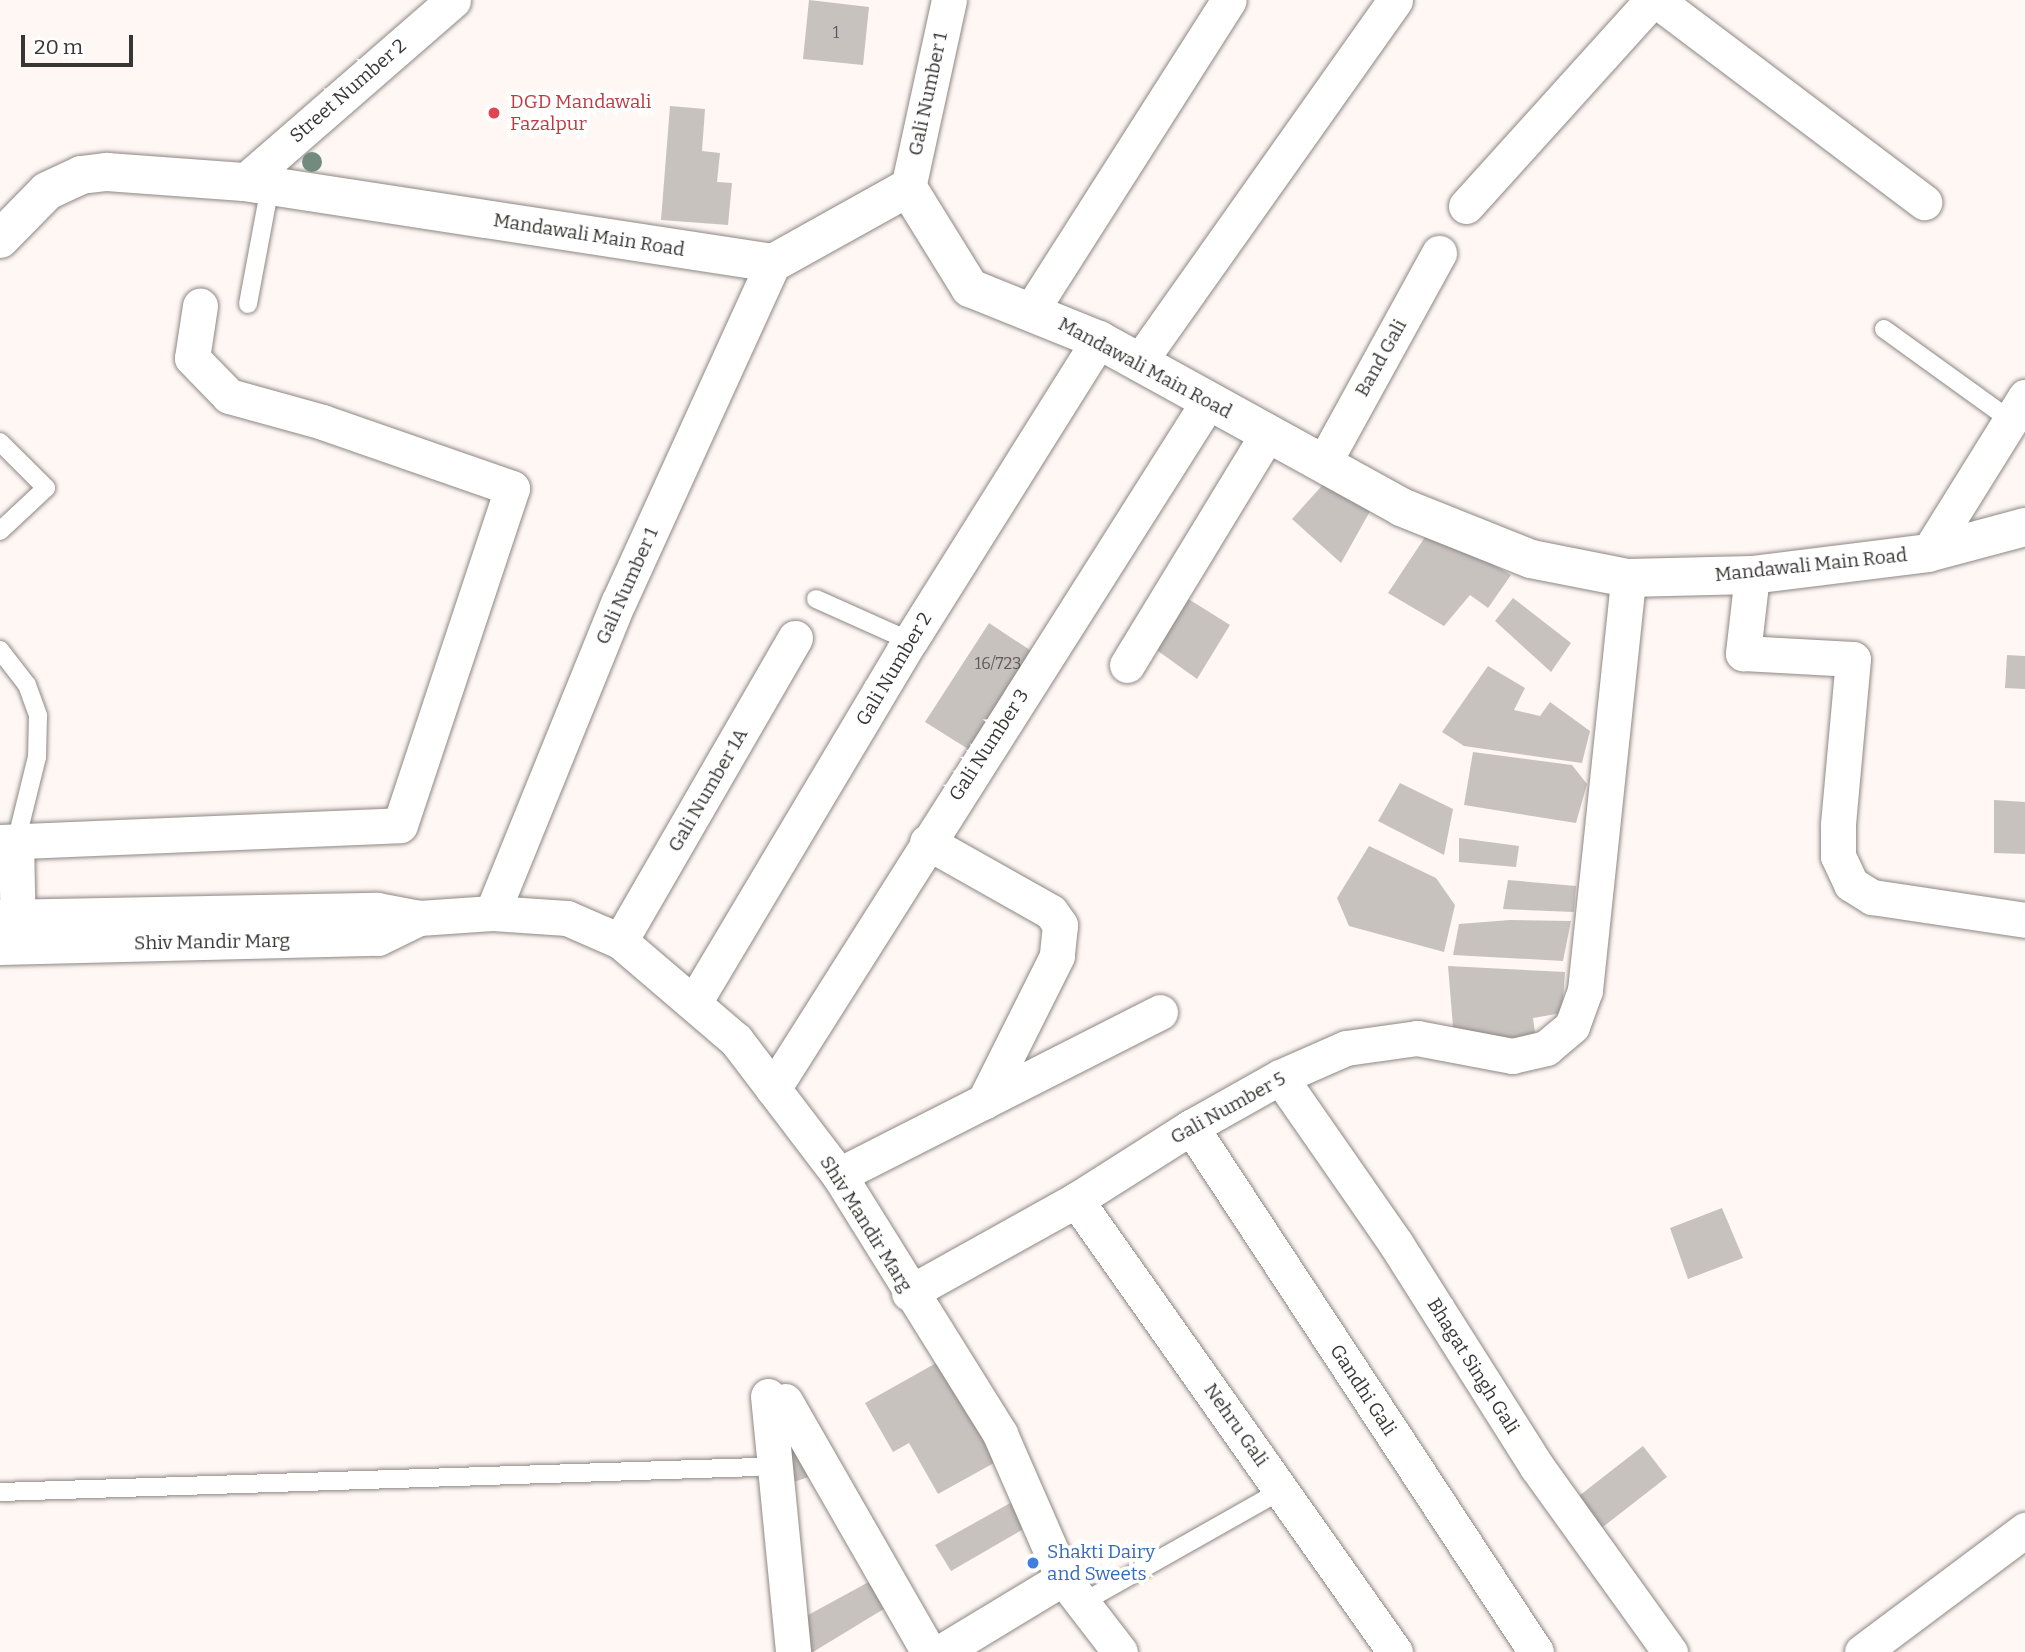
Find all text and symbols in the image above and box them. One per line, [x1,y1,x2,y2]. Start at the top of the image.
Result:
scale bar [24,21,136,65]
house number: 1 [833,23,839,43]
street label: Gali Number 1 [904,30,952,158]
text: 20 m [34,34,83,60]
street label: Street Number 2 [285,34,411,148]
place label: DGD Mandawali Fazalpur [510,91,651,135]
marker: DGD Mandawali Fazalpur [484,103,504,123]
street label: Mandawali Main Road [492,209,686,261]
street label: Mandawali Main Road [1054,313,1236,423]
street label: Band Gali [1351,315,1411,401]
street label: Gali Number 1 [591,524,663,648]
street label: Mandawali Main Road [1714,544,1908,586]
street label: Gali Number 2 [851,608,937,730]
house number: 16/723 [975,654,1021,674]
street label: Gali Number 3 [944,685,1034,805]
street label: Gali Number 1A [663,724,753,856]
street label: Shiv Mandir Marg [134,929,290,955]
street label: Gali Number 5 [1167,1067,1289,1149]
street label: Shiv Mandir Marg [815,1152,917,1296]
street label: Bhagat Singh Gali [1422,1294,1524,1438]
street label: Gandhi Gali [1325,1340,1401,1440]
street label: Nehru Gali [1199,1379,1273,1471]
place label: Shakti Dairy and Sweets [1047,1541,1155,1585]
marker: Shakti Dairy and Sweets [1025,1555,1041,1571]

